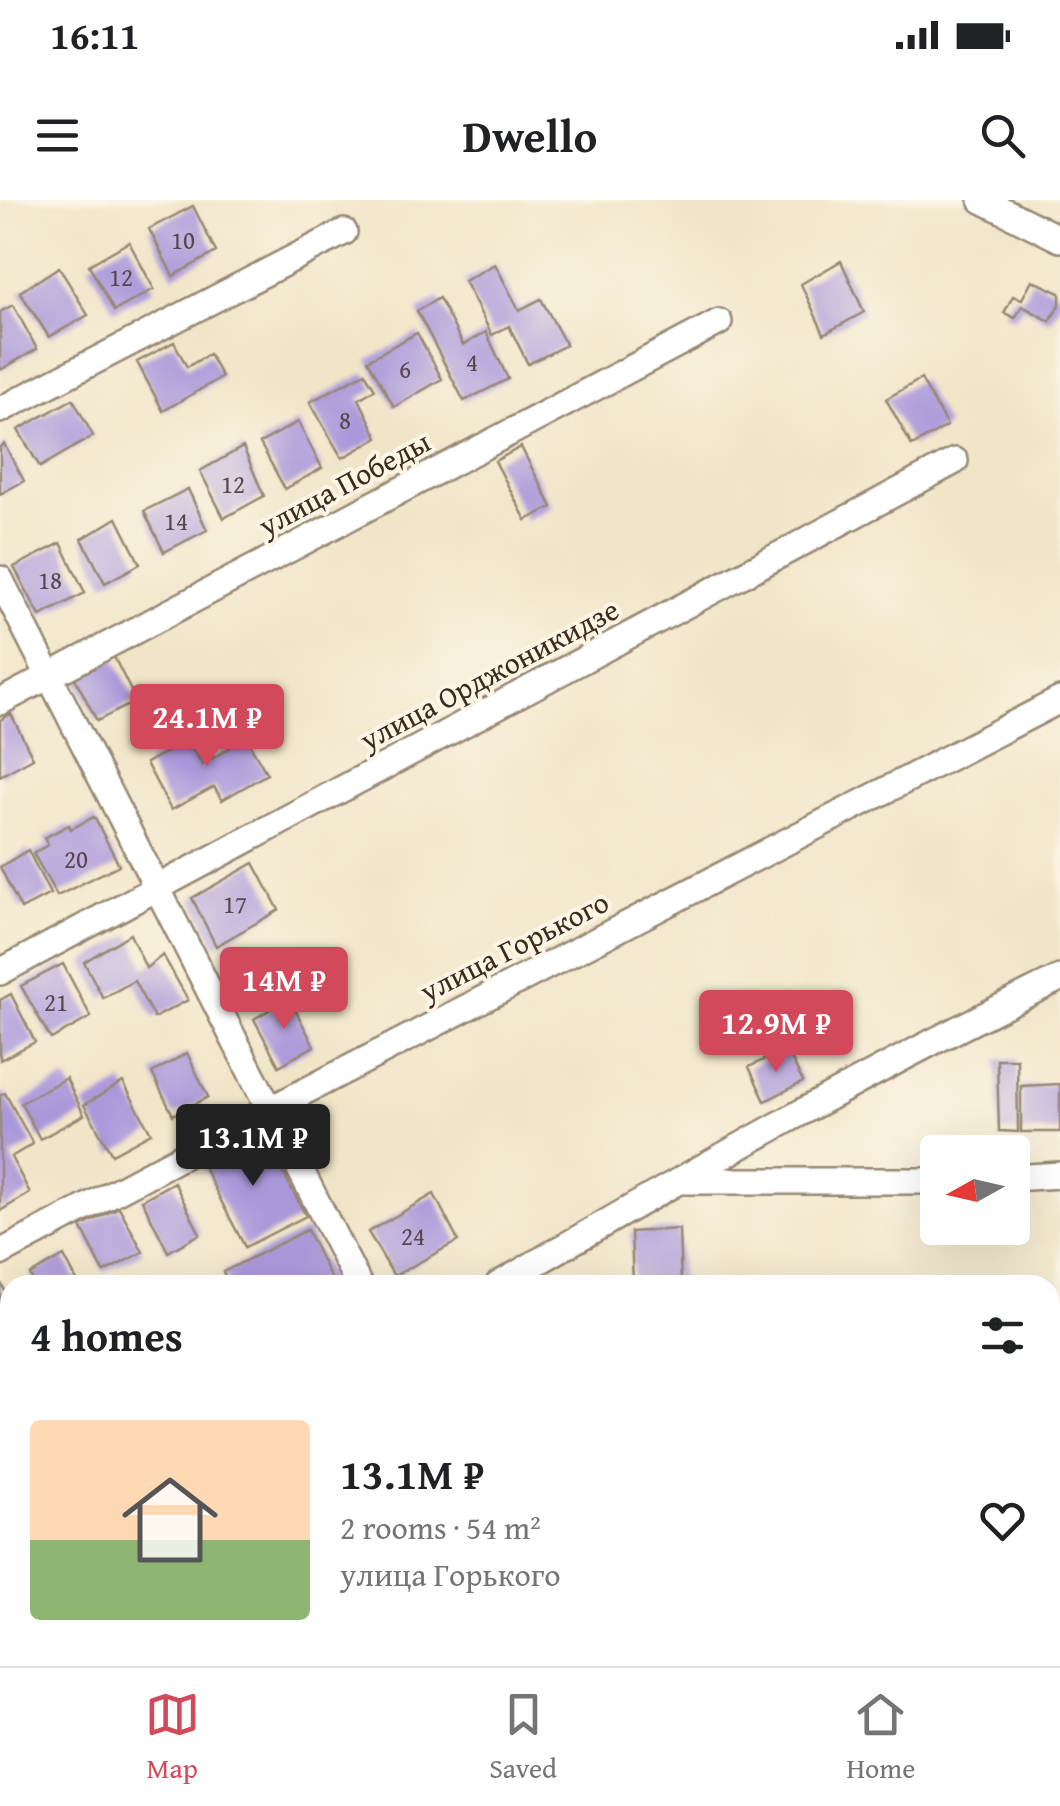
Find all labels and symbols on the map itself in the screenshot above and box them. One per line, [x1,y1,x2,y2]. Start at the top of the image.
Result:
house number: 10 [171,222,195,258]
house number: 12 [109,259,133,295]
house number: 4 [466,344,478,380]
house number: 6 [399,351,411,387]
house number: 8 [339,402,351,438]
street label: улица Победы [249,419,438,547]
house number: 12 [221,466,245,502]
house number: 14 [164,503,188,539]
house number: 18 [38,562,62,598]
street label: улица Орджоникидзе [351,587,626,761]
pin: 24.1M ₽ [115,684,299,769]
house number: 20 [64,841,88,877]
street label: улица Горького [411,879,616,1013]
house number: 17 [223,886,247,922]
pin: 14M ₽ [214,947,354,1032]
house number: 21 [44,984,68,1020]
pin: 12.9M ₽ [684,990,868,1075]
pin: 13.1M ₽ [161,1104,345,1189]
north arrow [920,1135,1030,1245]
house number: 24 [401,1218,425,1254]

